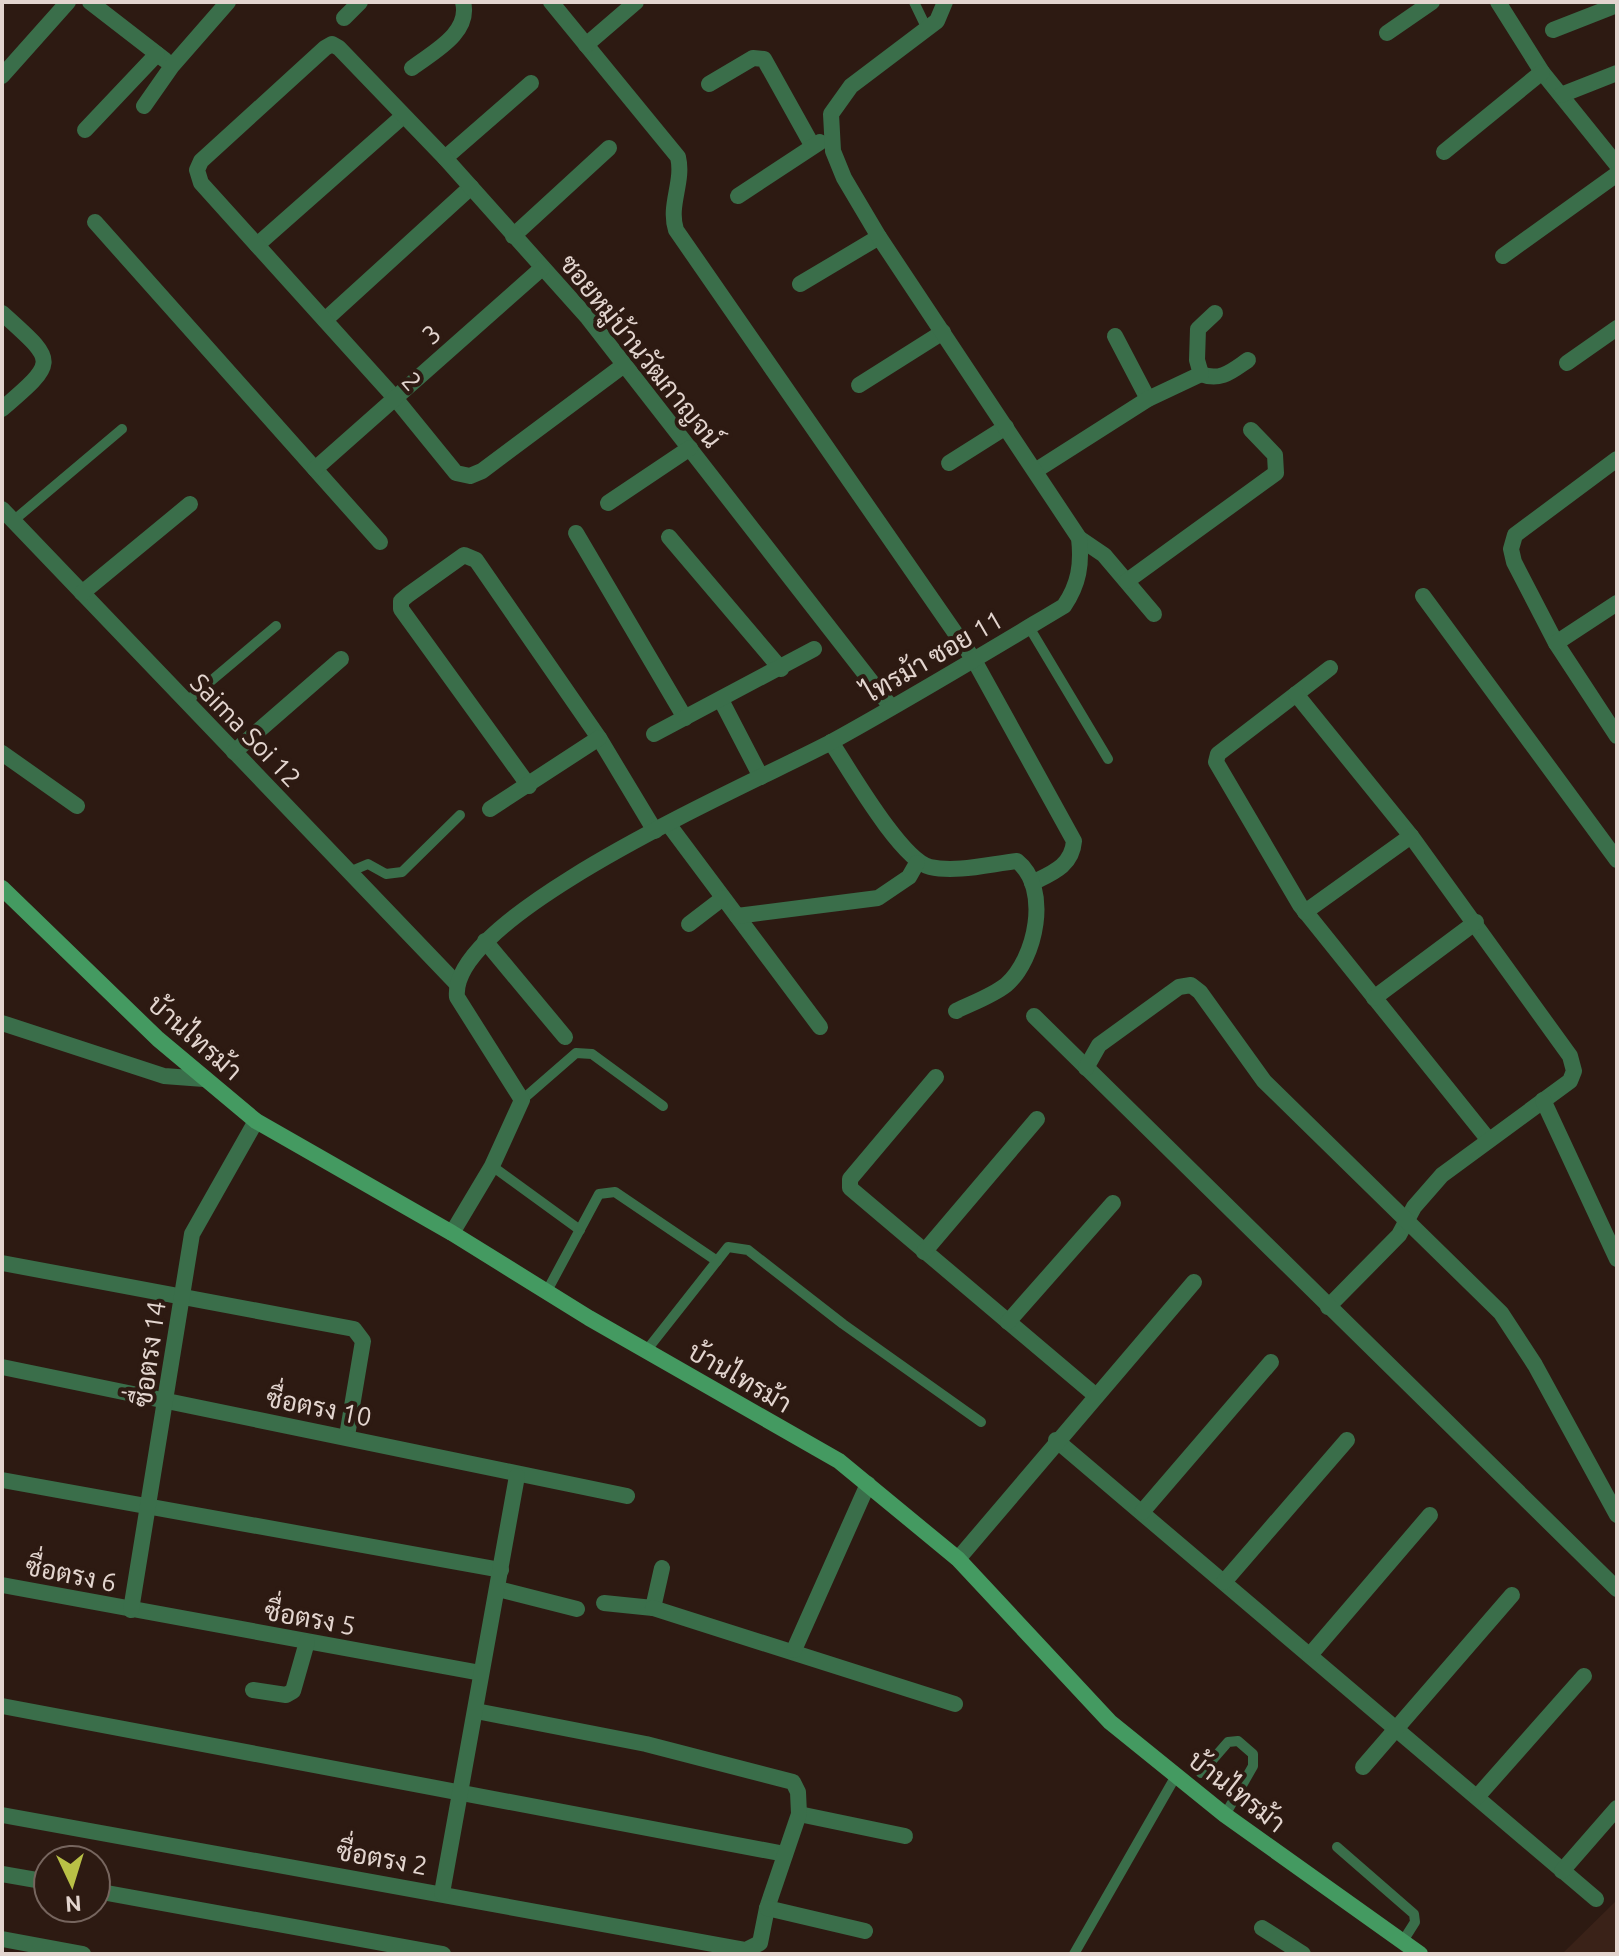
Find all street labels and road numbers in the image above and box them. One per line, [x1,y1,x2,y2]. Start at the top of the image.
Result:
street label: ซอยหมู่บ้านวัฒกาญจน์ [551,247,729,456]
street label: 3 [416,318,446,350]
street label: 2 [396,366,428,396]
street label: ไทรม้า ซอย 11 [856,604,1008,709]
street label: Saima Soi 12 [185,668,307,792]
street label: บ้านไทรม้า [142,988,248,1085]
street label: ซื่อตรง 14 [120,1298,171,1409]
street label: บ้านไทรม้า [683,1335,797,1418]
street label: ซื่อตรง 10 [264,1376,375,1431]
street label: ซื่อตรง 6 [23,1544,120,1597]
street label: ซื่อตรง 5 [262,1589,359,1640]
street label: บ้านไทรม้า [1183,1744,1292,1838]
street label: ซื่อตรง 2 [334,1829,431,1880]

